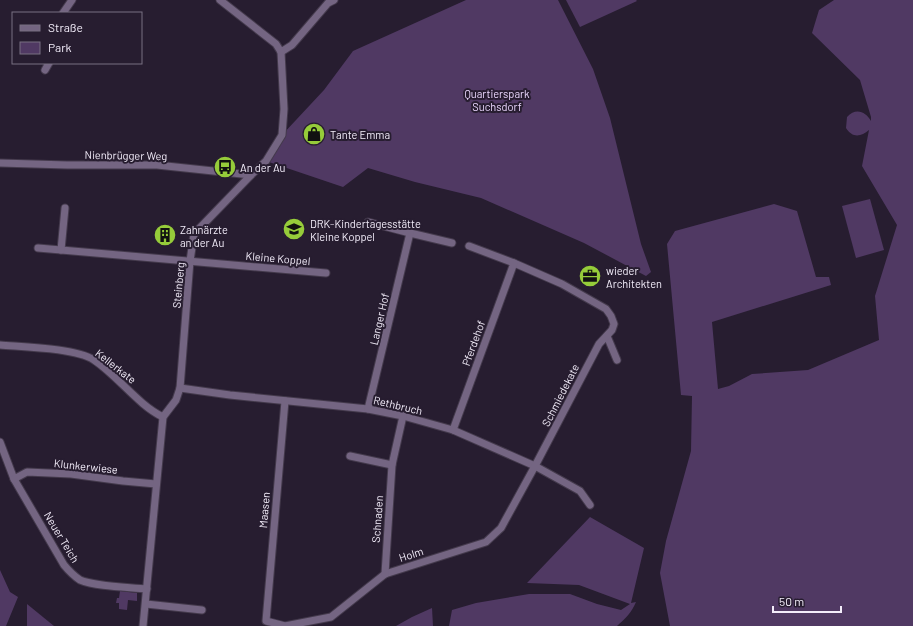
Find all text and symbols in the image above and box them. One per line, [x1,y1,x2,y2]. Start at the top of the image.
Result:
legend [12,12,142,64]
text: Straße [48,20,83,34]
text: Park [48,40,72,54]
park label: Quartierspark Suchsdorf [464,87,530,113]
shop icon: Tante Emma [301,121,327,147]
place label: Tante Emma [330,128,390,141]
street label: Nienbrügger Weg [85,148,168,162]
bus stop icon: An der Au [212,154,238,180]
place label: An der Au [240,161,286,174]
school or university icon: DRK-Kindertagesstätte Kleine Koppel [281,216,307,242]
place label: DRK-Kindertagesstätte Kleine Koppel [310,217,421,243]
building icon: Zahnärzte an der Au [152,222,178,248]
place label: Zahnärzte an der Au [180,223,228,249]
street label: Kleine Koppel [245,249,311,267]
street label: Steinberg [170,261,187,309]
office icon: wieder Architekten [577,263,603,289]
place label: wieder Architekten [606,264,662,290]
street label: Langer Hof [367,292,391,346]
street label: Pferdehof [459,318,487,367]
street label: Kellerkate [93,346,139,386]
street label: Schmiedekate [539,361,581,428]
street label: Rethbruch [372,393,424,417]
street label: Klunkerwiese [53,456,119,476]
street label: Maasen [256,491,272,529]
street label: Schnaden [369,495,385,543]
street label: Neuer Teich [42,509,82,565]
street label: Holm [397,544,425,564]
scale bar [773,588,841,614]
text: 50 m [779,594,804,608]

